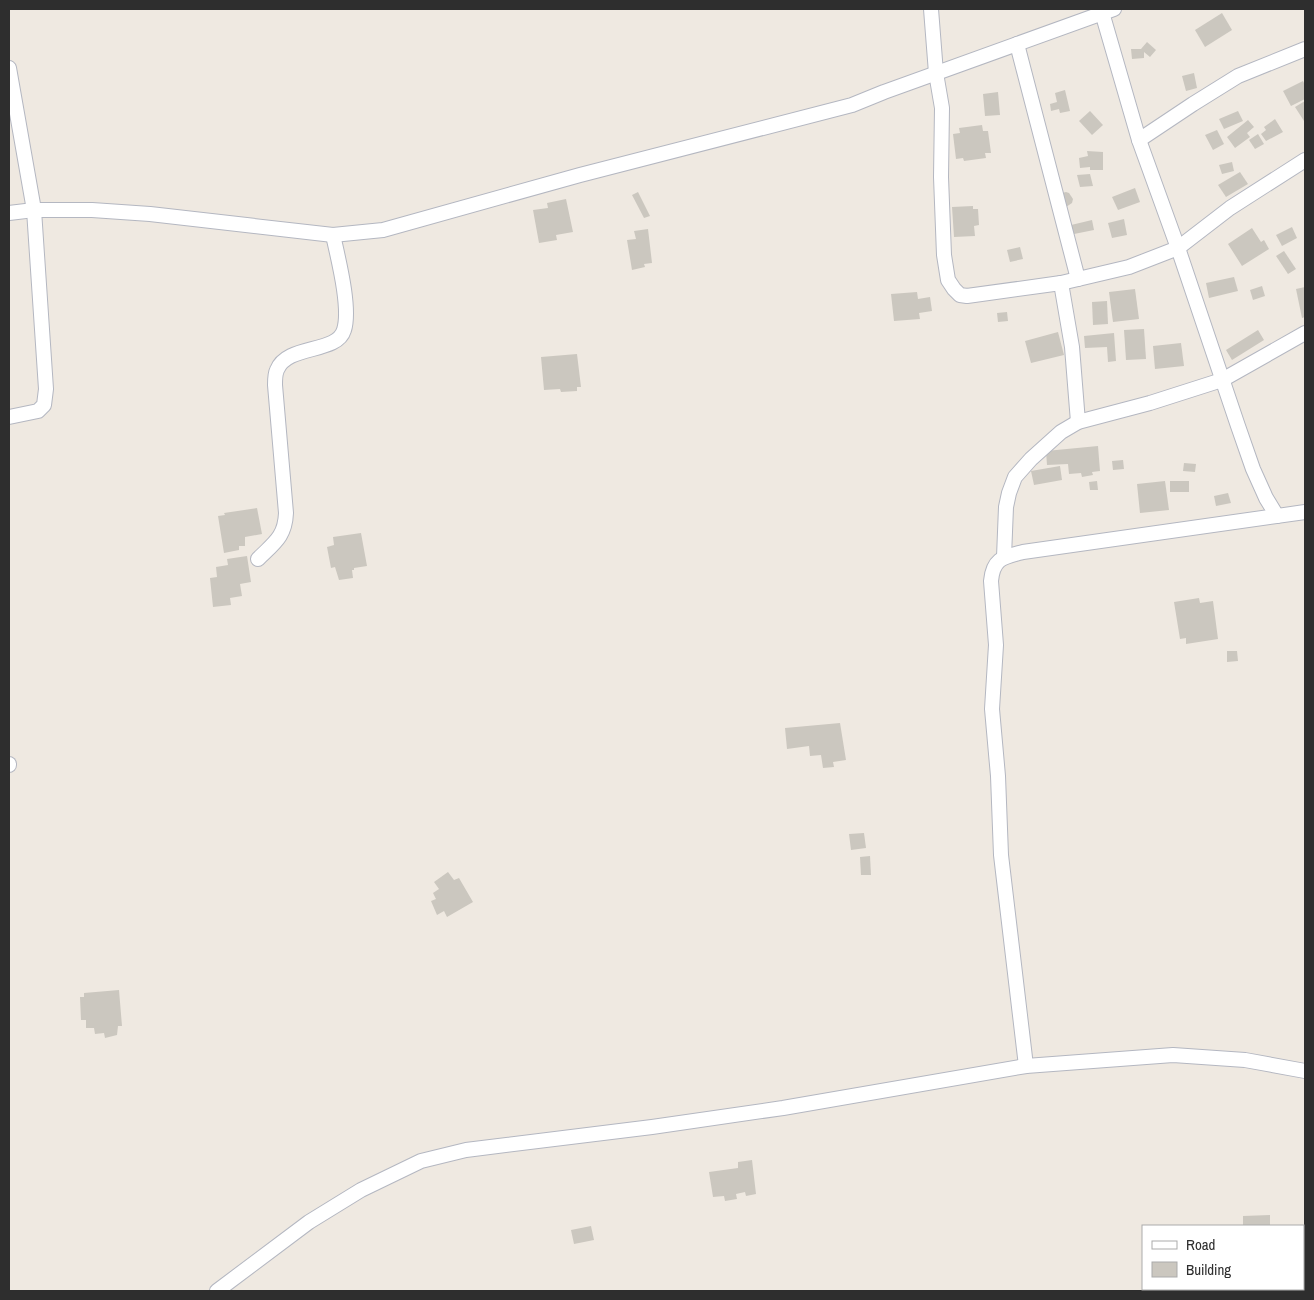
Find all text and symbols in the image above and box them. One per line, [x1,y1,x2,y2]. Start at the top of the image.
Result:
legend [1142,1225,1304,1290]
text: Road [1186,1234,1215,1255]
text: Building [1186,1259,1231,1280]

